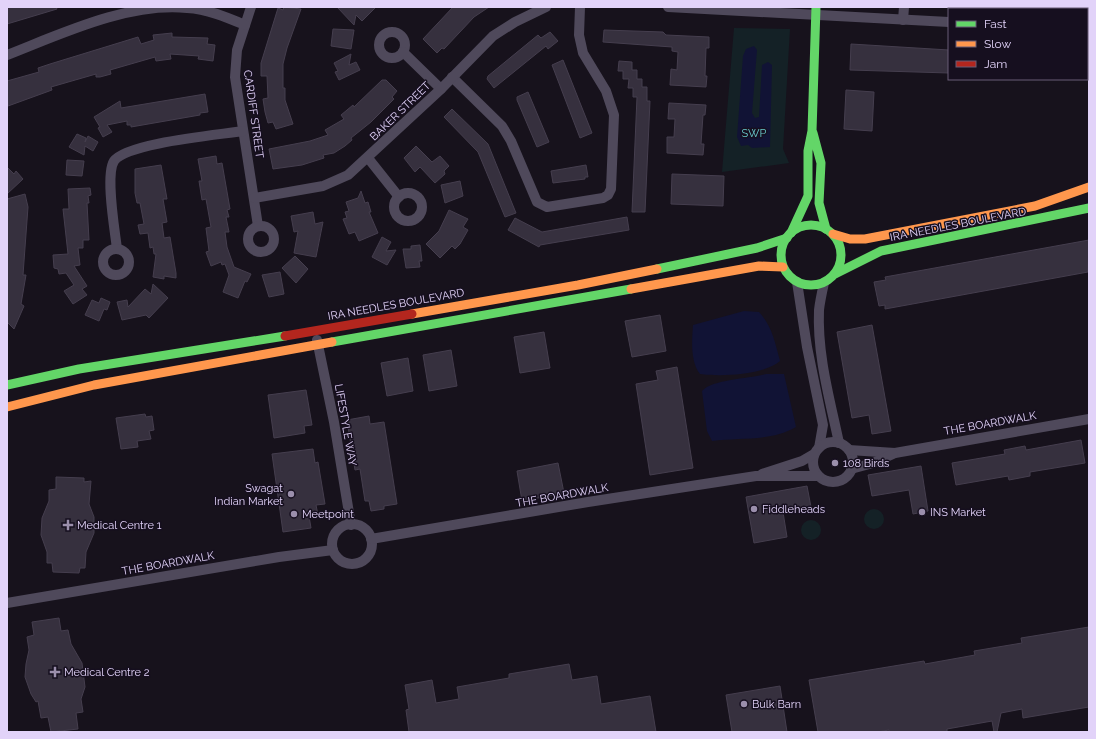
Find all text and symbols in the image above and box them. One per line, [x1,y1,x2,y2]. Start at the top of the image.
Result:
legend [948,8,1088,80]
text: Fast [984,17,1007,31]
text: Slow [984,37,1011,51]
text: Jam [984,57,1007,71]
street label: CARDIFF STREET [241,69,266,159]
street label: BAKER STREET [367,79,433,143]
park label: SWP [742,127,767,140]
street label: IRA NEEDLES BOULEVARD [889,205,1027,244]
street label: IRA NEEDLES BOULEVARD [327,286,465,323]
street label: LIFESTYLE WAY [332,383,359,467]
street label: THE BOARDWALK [943,409,1038,438]
place label: 108 Birds [843,457,889,470]
marker: 108 Birds [830,458,840,468]
street label: THE BOARDWALK [515,481,610,510]
place label: Swagat Indian Market [214,482,283,508]
marker: Swagat Indian Market [286,489,296,499]
place label: Fiddleheads [762,503,825,516]
marker: Fiddleheads [749,504,759,514]
place label: INS Market [930,506,986,519]
marker: INS Market [917,507,927,517]
place label: Meetpoint [302,508,354,521]
marker: Meetpoint [289,509,299,519]
marker: Medical Centre 1 [62,519,74,531]
place label: Medical Centre 1 [77,519,162,532]
street label: THE BOARDWALK [121,549,216,578]
marker: Medical Centre 2 [49,666,61,678]
place label: Medical Centre 2 [64,666,150,679]
place label: Bulk Barn [752,698,801,711]
marker: Bulk Barn [739,699,749,709]

